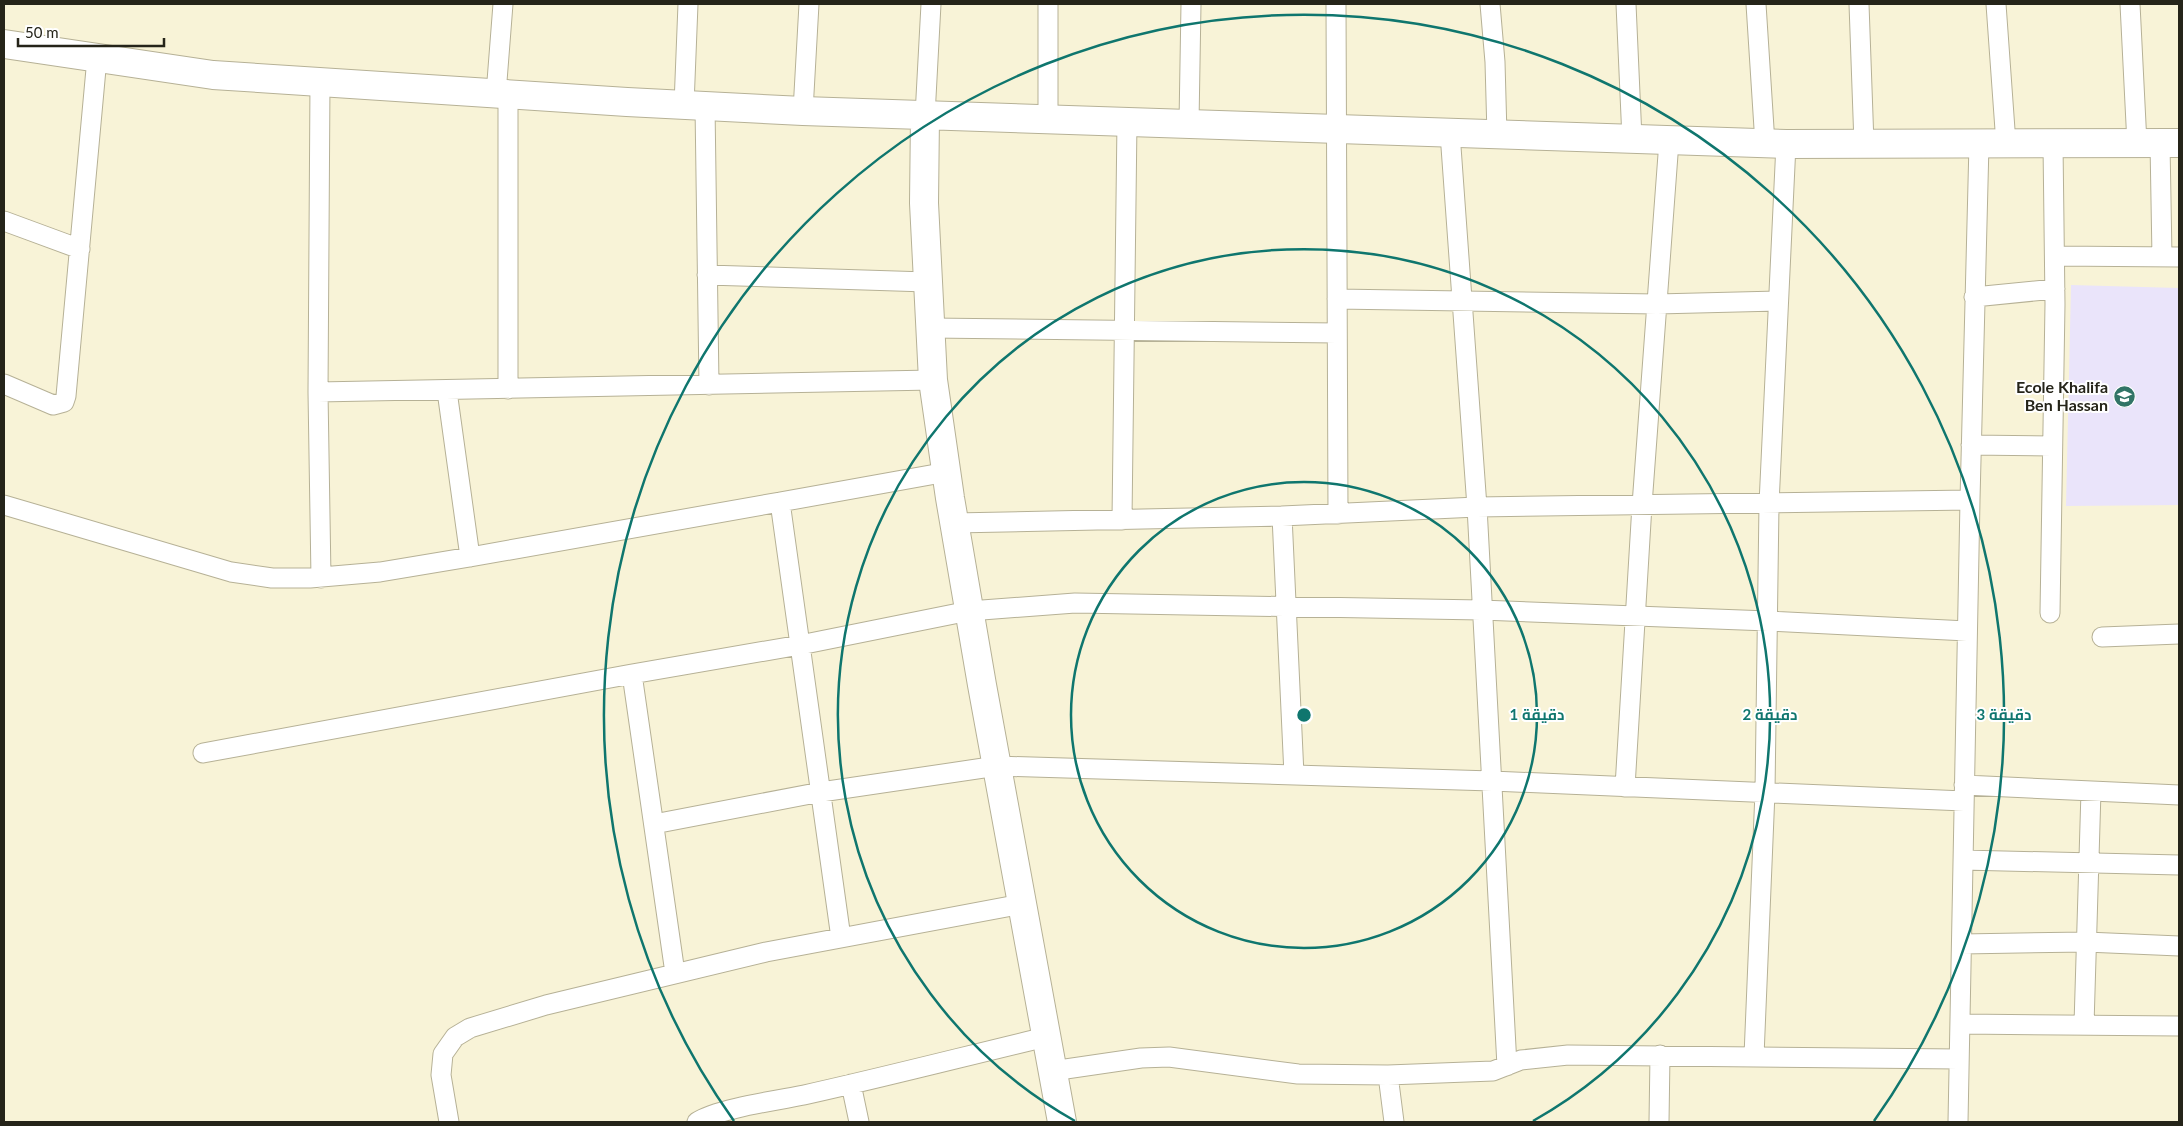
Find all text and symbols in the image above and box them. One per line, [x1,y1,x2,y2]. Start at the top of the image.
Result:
scale bar [18,15,164,47]
text: 50 m [25,23,59,41]
place label: Ecole Khalifa Ben Hassan [2016,377,2108,414]
school or university icon: Ecole Khalifa Ben Hassan [2112,384,2136,408]
text: 1 دقيقة [1510,705,1564,723]
text: 2 دقيقة [1743,705,1797,723]
text: 3 دقيقة [1977,705,2031,723]
centre of rings [1295,706,1313,724]

